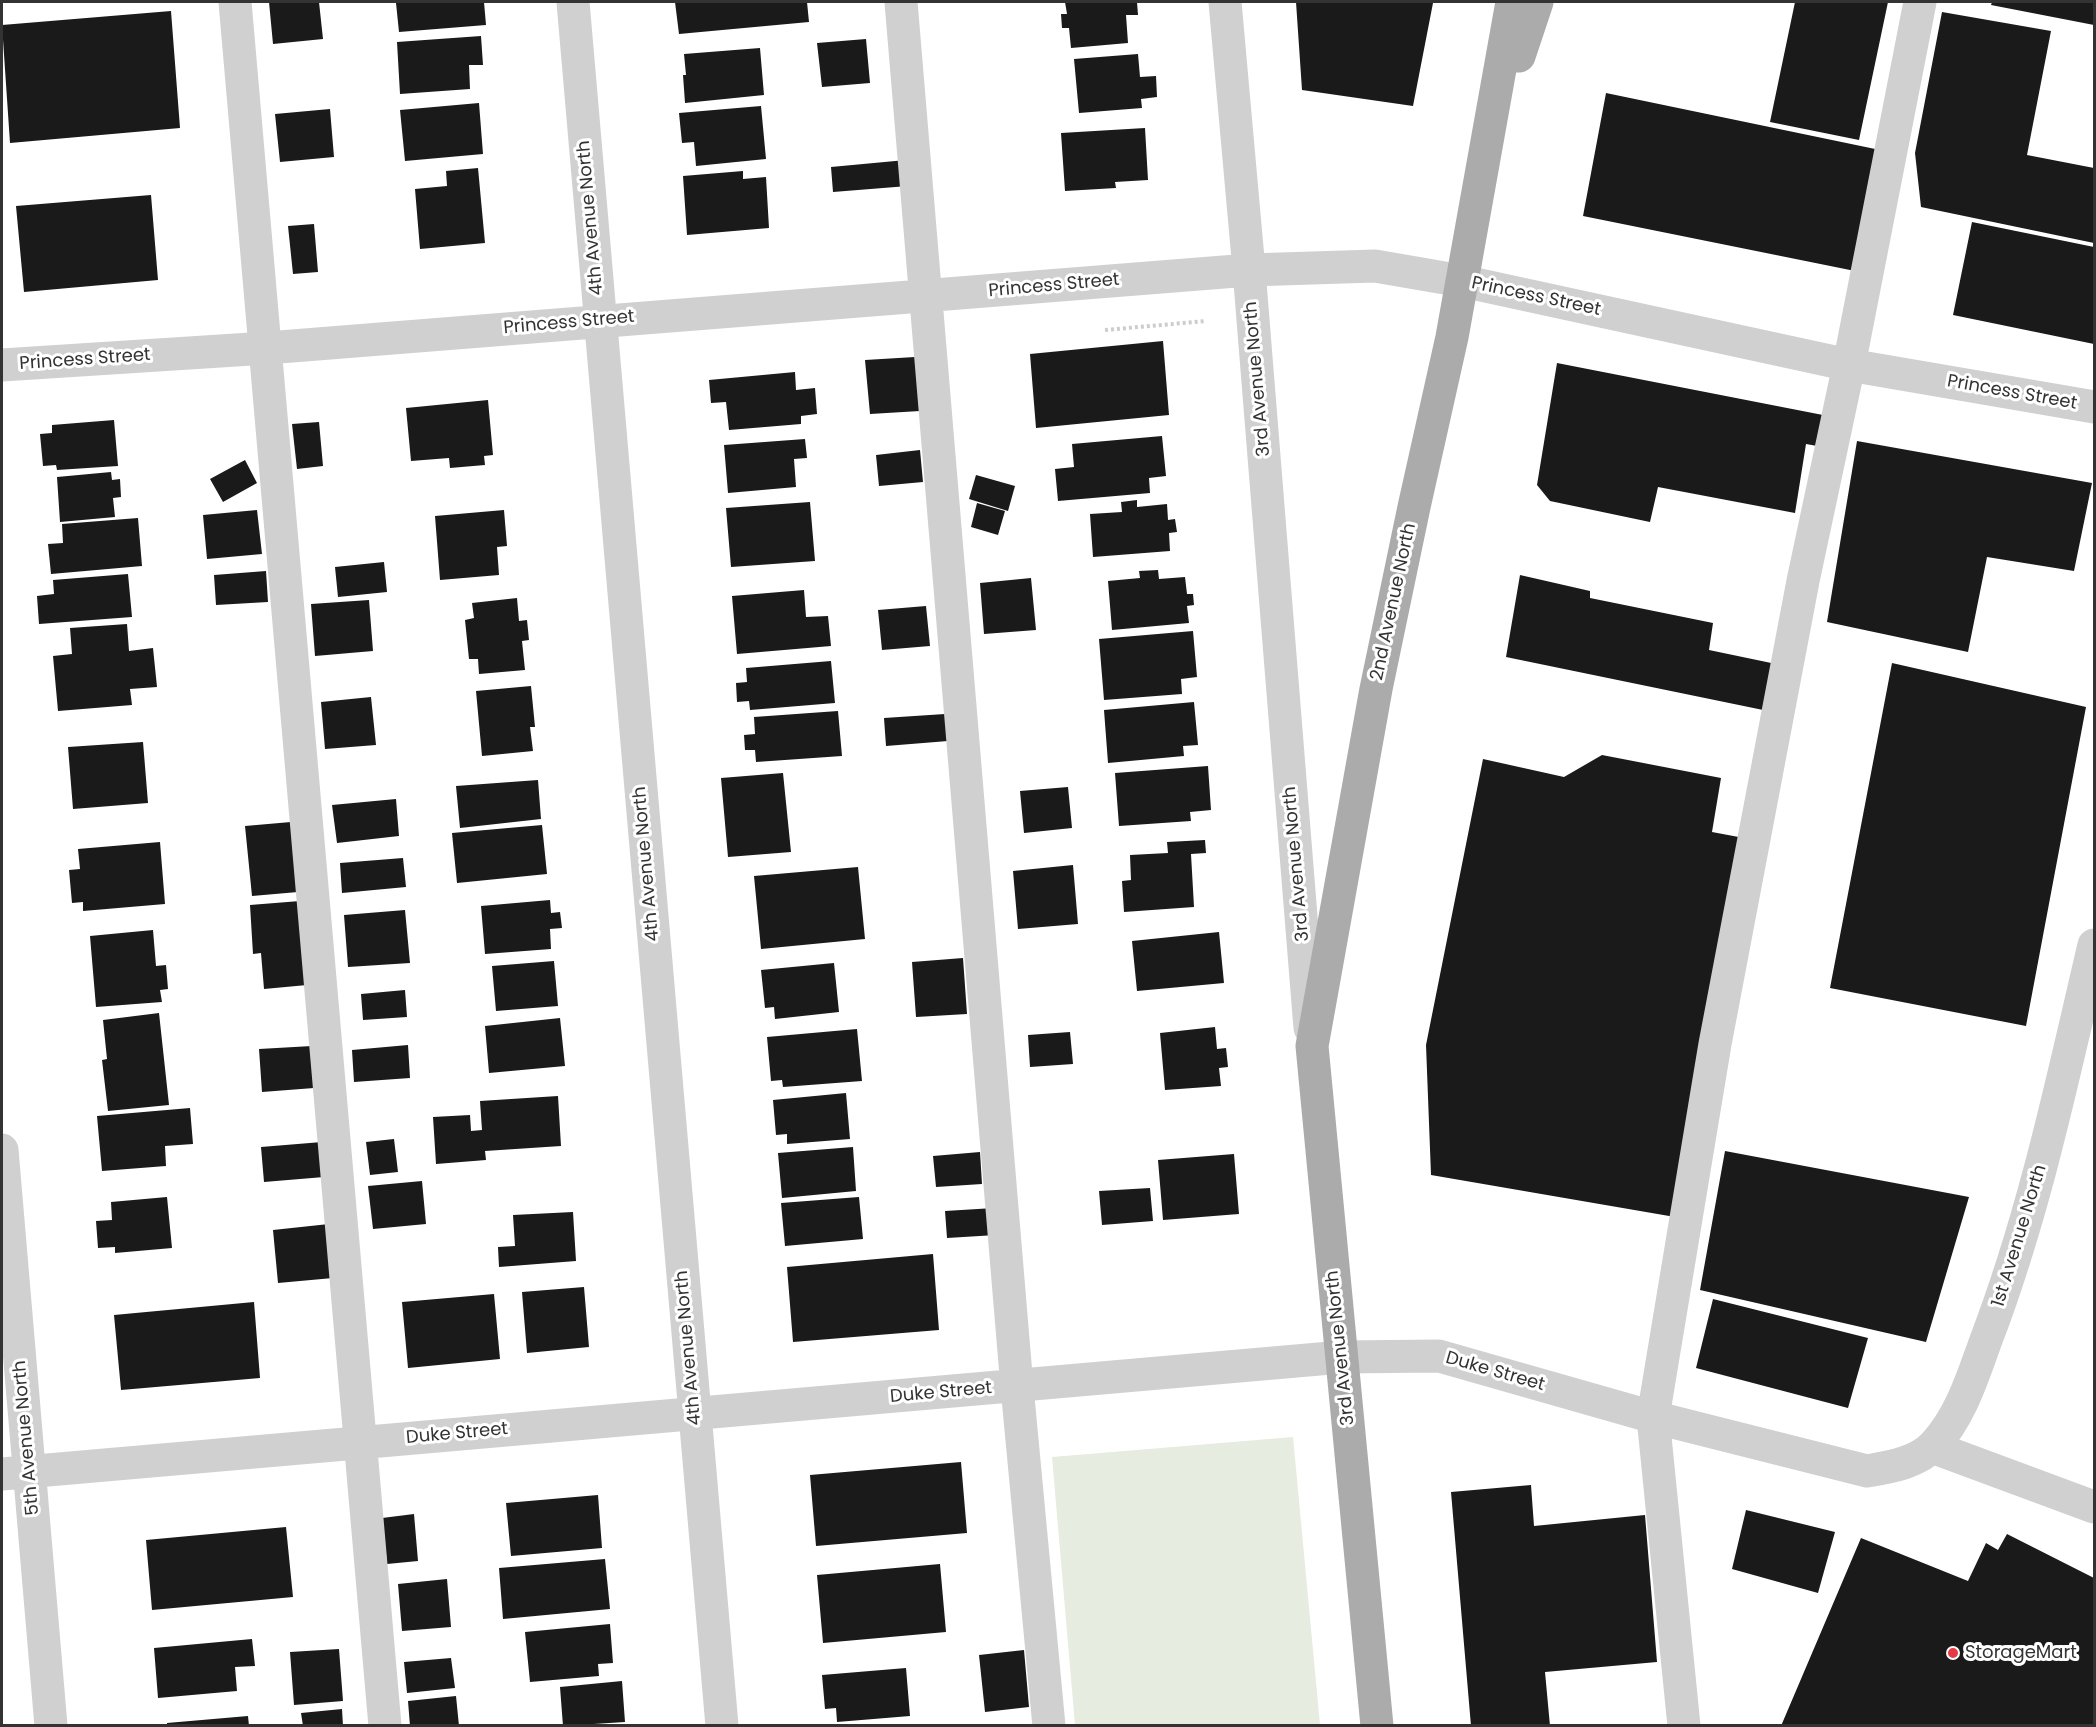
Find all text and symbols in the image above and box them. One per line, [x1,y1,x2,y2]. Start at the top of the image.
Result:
street label: 4th Avenue North [573,140,609,296]
street label: Princess Street [988,270,1120,302]
street label: Princess Street [1469,273,1603,321]
street label: 3rd Avenue North [1240,301,1276,457]
street label: Princess Street [503,307,635,339]
street label: Princess Street [19,345,151,375]
street label: Princess Street [1945,371,2079,415]
street label: 2nd Avenue North [1367,521,1421,683]
street label: 4th Avenue North [629,786,665,942]
street label: 3rd Avenue North [1279,786,1315,942]
street label: 1st Avenue North [1988,1162,2052,1310]
street label: 3rd Avenue North [1322,1269,1360,1427]
street label: 4th Avenue North [671,1270,707,1426]
street label: Duke Street [1443,1348,1547,1396]
street label: 5th Avenue North [9,1360,45,1516]
street label: Duke Street [889,1378,993,1408]
street label: Duke Street [405,1419,509,1449]
place label: StorageMart [1965,1642,2077,1664]
marker: StorageMart [1946,1646,1960,1660]

